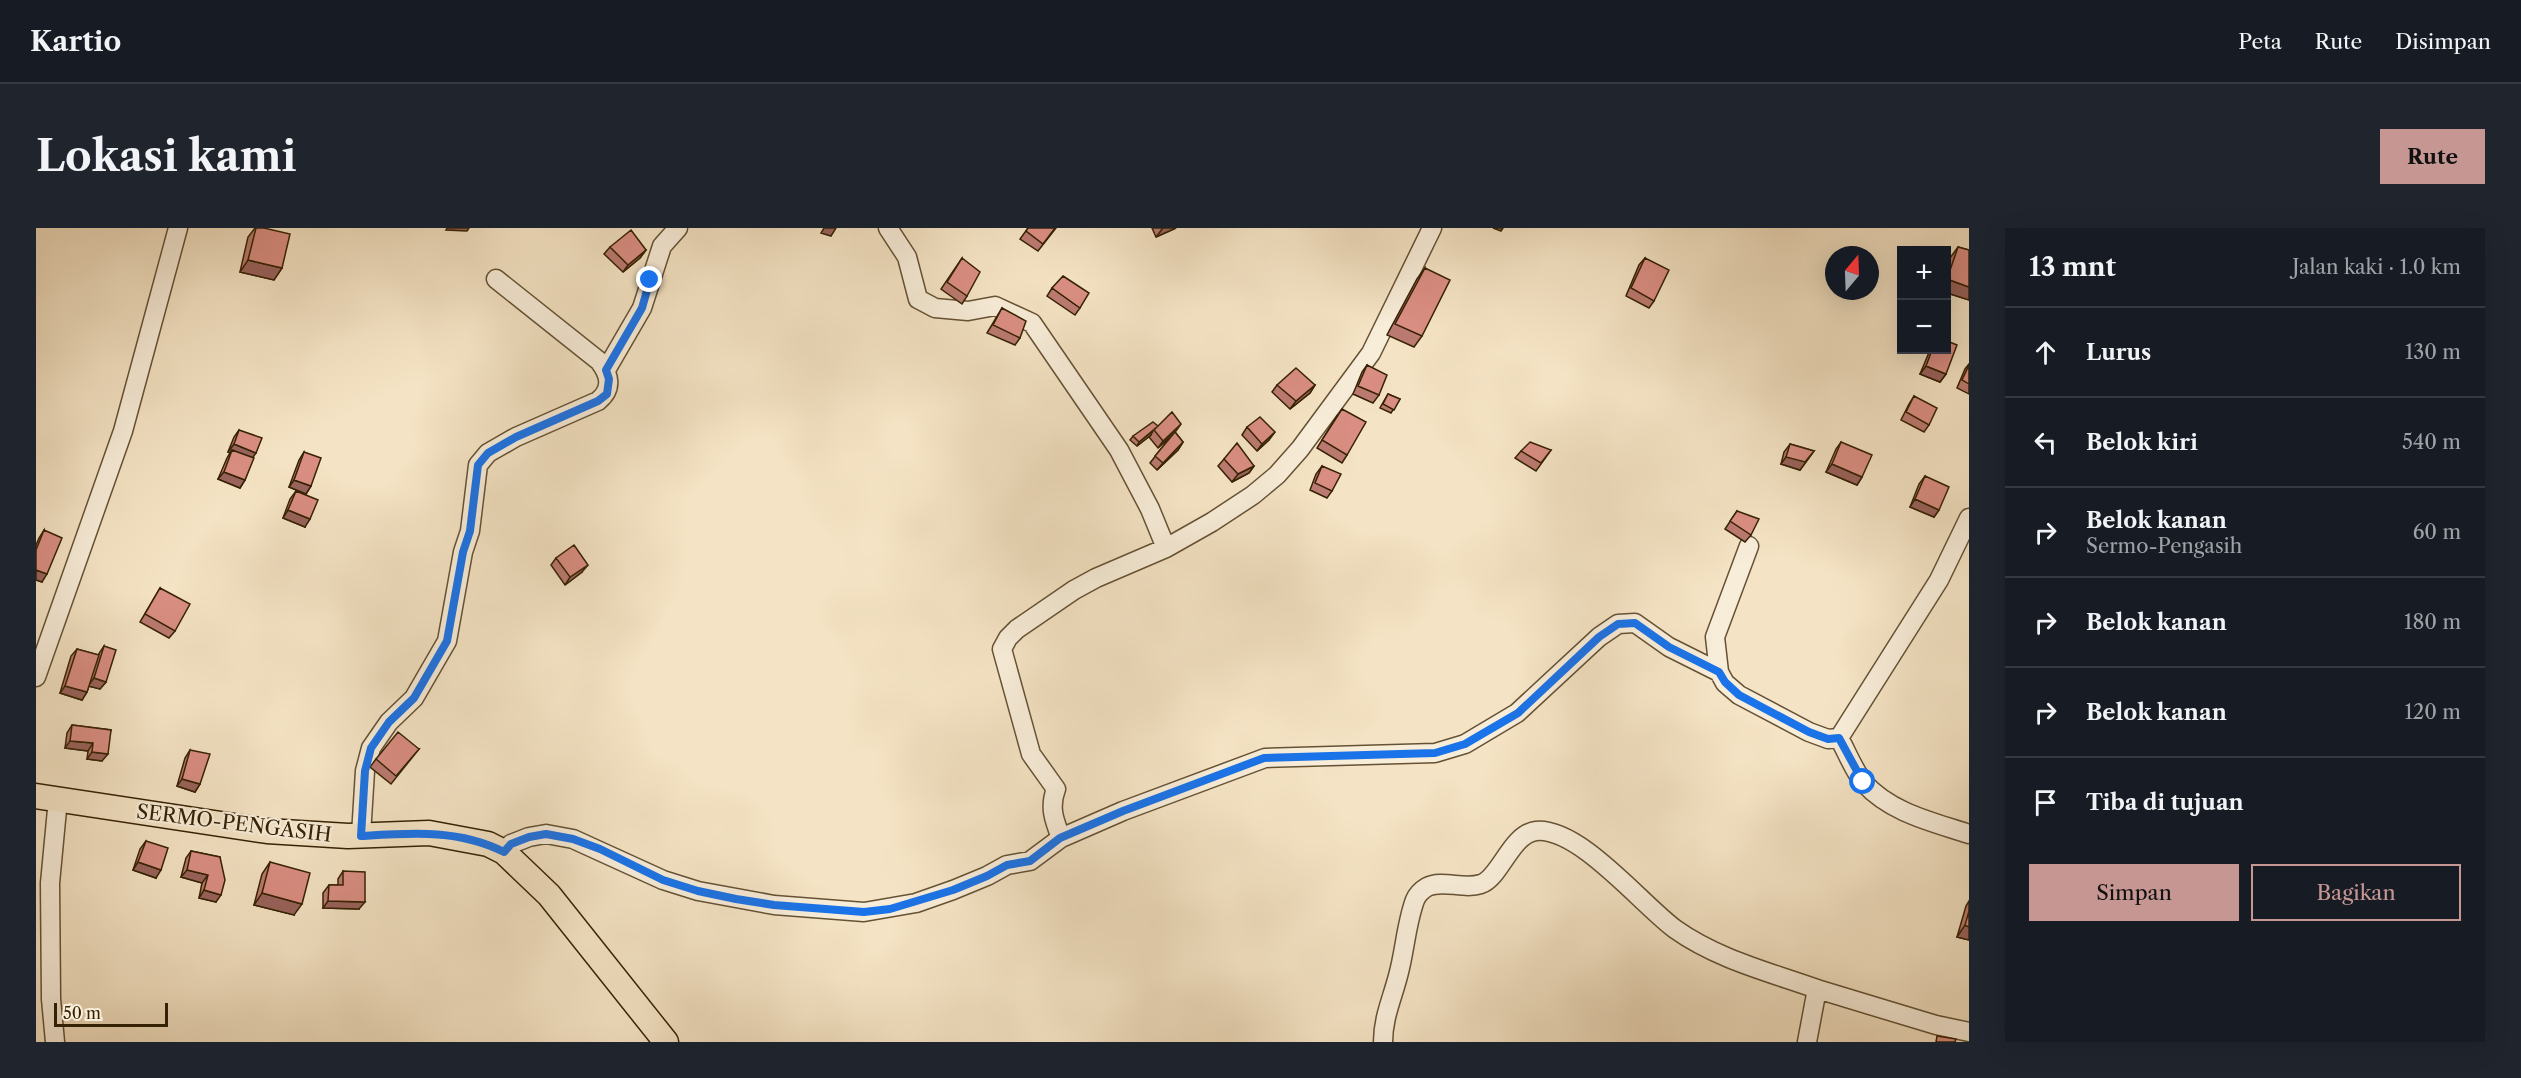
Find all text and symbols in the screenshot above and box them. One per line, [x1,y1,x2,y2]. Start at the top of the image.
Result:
text: Kartio [30,24,121,58]
text: Peta [2238,29,2282,54]
text: Rute [2315,29,2362,54]
text: Disimpan [2395,29,2491,54]
button: Rute [2380,129,2485,184]
text: Lokasi kami [36,130,297,182]
north arrow [1825,246,1879,300]
map controls [1897,246,1951,354]
button: + [1897,246,1951,300]
text: 13 mnt [2029,251,2116,283]
text: Jalan kaki · 1.0 km [2292,255,2461,279]
route end [636,266,662,292]
button: − [1897,300,1951,354]
icon: ahead [2029,336,2062,369]
text: Lurus [2086,339,2151,366]
text: 130 m [2405,340,2461,364]
icon: left [2029,426,2062,459]
text: Belok kiri [2086,429,2198,456]
text: 540 m [2402,430,2461,454]
text: Belok kanan [2086,507,2227,534]
icon: right [2029,516,2062,549]
text: 60 m [2413,520,2461,544]
text: Sermo-Pengasih [2086,534,2242,558]
icon: right [2029,606,2062,639]
text: Belok kanan [2086,609,2227,636]
text: 180 m [2404,610,2461,634]
icon: right [2029,696,2062,729]
text: Belok kanan [2086,699,2227,726]
text: 120 m [2404,700,2461,724]
route start [1849,768,1875,794]
icon: arrive [2029,786,2062,819]
text: Tiba di tujuan [2086,789,2244,816]
street label: SERMO-PENGASIH [135,799,333,847]
button: Simpan [2029,864,2239,921]
button: Bagikan [2251,864,2461,921]
scale bar [54,1000,168,1028]
text: 50 m [63,1003,101,1023]

